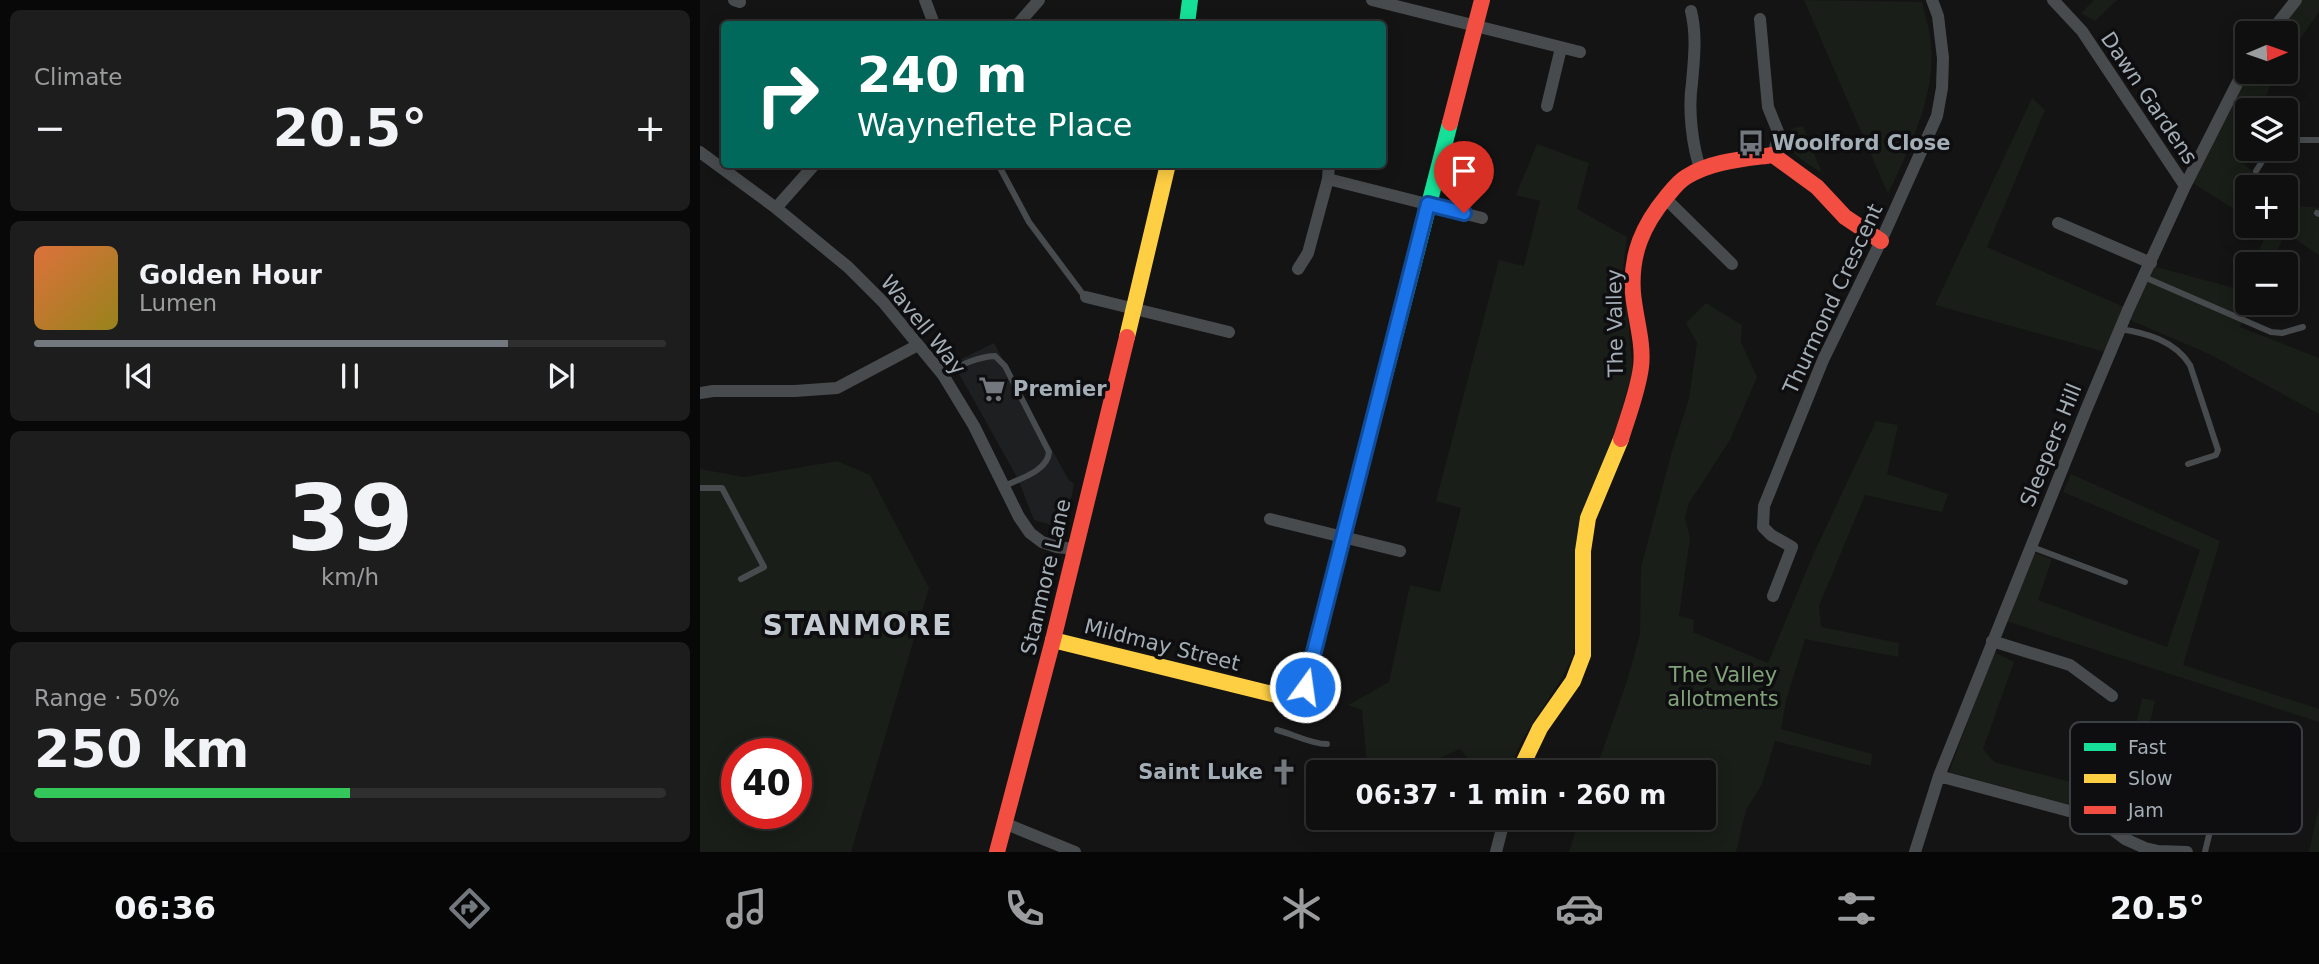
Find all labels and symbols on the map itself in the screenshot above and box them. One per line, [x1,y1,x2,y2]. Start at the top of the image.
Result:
north arrow [2235,21,2298,84]
street label: Dawn Gardens [2096,27,2202,169]
bus stop icon: Woolford Close [1736,128,1766,158]
place label: Woolford Close [1772,131,1951,155]
pin [1434,141,1494,213]
street label: Thurmond Crescent [1778,200,1888,399]
street label: The Valley [1602,269,1628,378]
street label: Wavell Way [876,271,970,379]
supermarket icon: Premier [977,374,1007,404]
place label: Premier [1013,377,1107,401]
street label: Sleepers Hill [2015,380,2087,510]
street label: Stanmore Lane [1016,497,1076,657]
district label: STANMORE [763,609,953,642]
street label: Mildmay Street [1082,614,1242,676]
position arrow [1268,650,1342,724]
park label: The Valley allotments [1667,663,1779,711]
legend [2070,722,2302,834]
text: Fast [2128,736,2166,758]
speed limit sign: 40 [721,738,812,829]
church icon: Saint Luke [1269,757,1299,787]
place label: Saint Luke [1138,760,1263,784]
text: Slow [2128,767,2173,789]
text: Jam [2127,799,2164,821]

